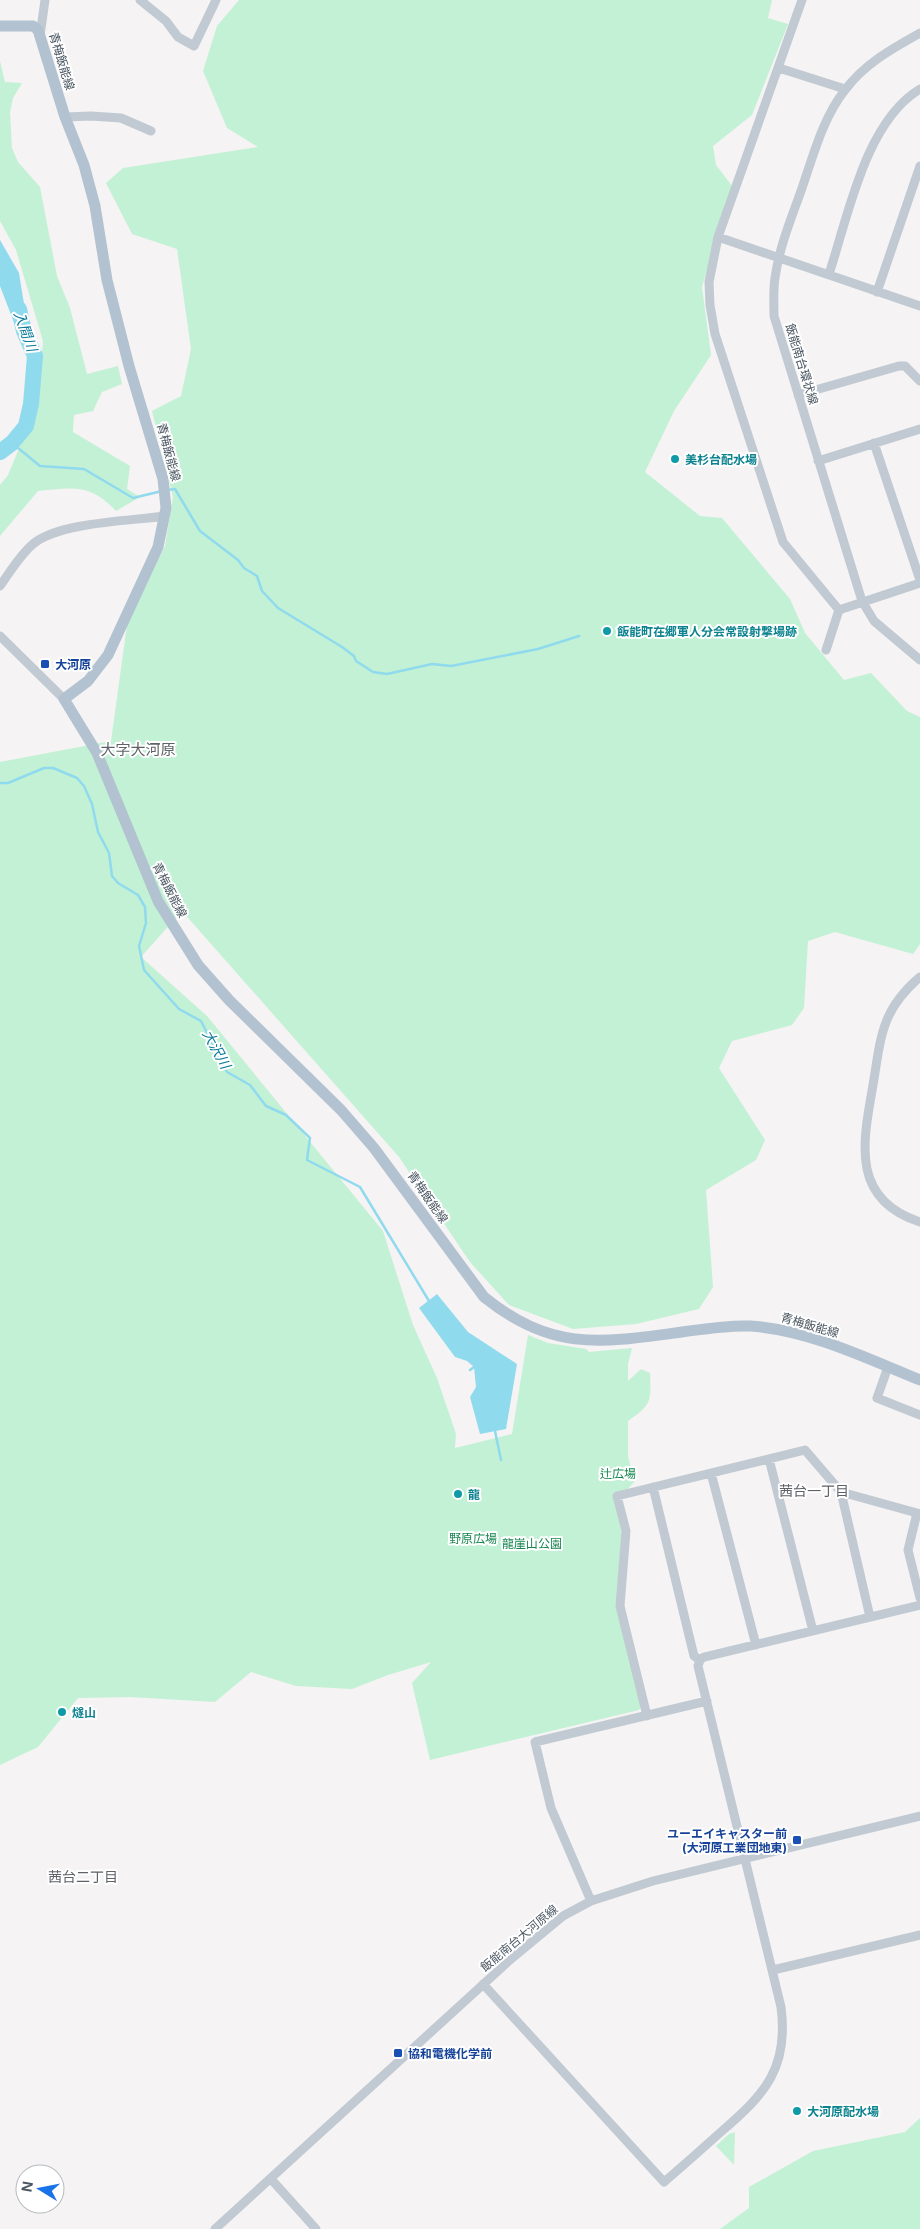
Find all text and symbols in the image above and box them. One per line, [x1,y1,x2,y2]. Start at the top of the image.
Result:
street label: 青梅飯能線 [46,30,78,92]
water label: 入間川 [11,308,42,356]
street label: 飯能南台環状線 [783,322,821,406]
street label: 青梅飯能線 [154,421,184,483]
place label: 美杉台配水場 [685,452,757,467]
marker: 美杉台配水場 [669,453,681,465]
place label: 飯能町在郷軍人分会常設射撃場跡 [617,624,797,639]
marker: 飯能町在郷軍人分会常設射撃場跡 [601,625,613,637]
place label: 大河原 [55,657,91,672]
marker: 大河原 [39,658,51,670]
district label: 大字大河原 [100,740,176,759]
street label: 青梅飯能線 [150,860,190,920]
water label: 大沢川 [199,1027,236,1073]
street label: 青梅飯能線 [405,1168,451,1226]
street label: 青梅飯能線 [779,1310,841,1340]
park label: 辻広場 [600,1466,636,1481]
district label: 茜台一丁目 [779,1482,849,1499]
place label: 龍 [468,1487,480,1502]
marker: 龍 [452,1488,464,1500]
park label: 野原広場 [449,1531,497,1546]
park label: 龍崖山公園 [502,1536,562,1551]
place label: 燧山 [72,1705,96,1720]
marker: 燧山 [56,1706,68,1718]
place label: ユーエイキャスター前 (大河原工業団地東) [667,1826,787,1855]
marker: ユーエイキャスター前 (大河原工業団地東) [791,1834,803,1846]
district label: 茜台二丁目 [48,1868,118,1885]
street label: 飯能南台大河原線 [477,1901,561,1975]
place label: 協和電機化学前 [408,2046,492,2061]
marker: 協和電機化学前 [392,2047,404,2059]
place label: 大河原配水場 [807,2104,879,2119]
marker: 大河原配水場 [791,2105,803,2117]
north arrow [15,2164,65,2214]
text: N [17,2180,36,2193]

